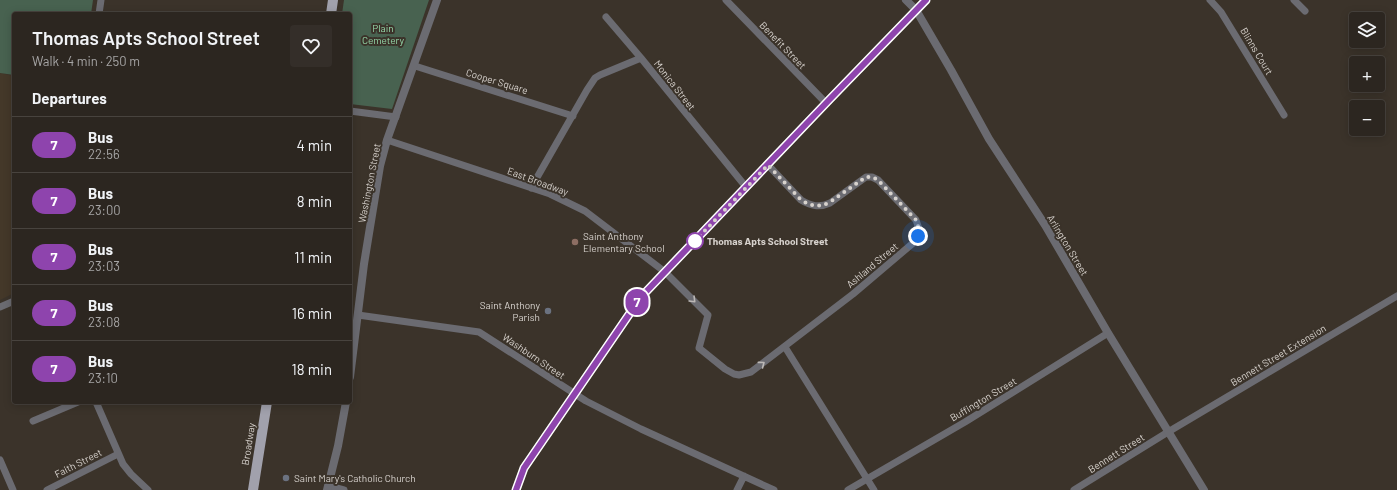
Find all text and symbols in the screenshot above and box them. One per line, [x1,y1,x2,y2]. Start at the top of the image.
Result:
map controls [1349,12,1385,136]
button: layers [1349,12,1385,48]
street label: Benefit Street [757,19,809,71]
park label: Plain Cemetery [362,22,404,46]
button: heart [290,25,332,67]
street label: Blinns Court [1238,25,1276,77]
text: Thomas Apts School Street [32,26,260,49]
text: Walk · 4 min · 250 m [32,53,140,69]
button: + [1349,56,1385,92]
street label: Monica Street [652,58,698,113]
street label: Cooper Square [465,66,529,96]
text: Departures [32,89,107,107]
button: − [1349,100,1385,136]
text: Bus [88,128,113,146]
text: 7 [51,136,57,153]
text: 4 min [296,136,332,154]
street label: Washington Street [355,142,383,224]
text: 22:56 [88,146,120,162]
street label: East Broadway [506,164,571,198]
text: Bus [88,184,113,202]
text: 7 [51,192,57,209]
text: 8 min [297,192,332,210]
text: 23:00 [88,202,121,218]
street label: Arlington Street [1045,212,1091,278]
your location [908,226,928,246]
place label: Saint Anthony Elementary School [583,230,664,254]
marker: Thomas Apts School Street [686,232,704,250]
place label: Thomas Apts School Street [707,235,828,247]
marker: Saint Anthony Elementary School [570,237,580,247]
text: Bus [88,240,113,258]
street label: Ashland Street [844,240,901,290]
text: 7 [51,248,57,265]
text: 11 min [294,248,332,266]
text: 23:03 [88,258,120,274]
line badge: 7 [624,289,650,315]
text: 7 [634,293,640,310]
one-way arrow [688,295,696,303]
text: Bus [88,296,113,314]
place label: Saint Anthony Parish [480,299,540,323]
text: 7 [51,304,57,321]
text: 16 min [292,304,332,322]
marker: Saint Anthony Parish [543,306,553,316]
text: 23:08 [88,314,120,330]
street label: Bennett Street Extension [1228,322,1328,388]
street label: Washburn Street [500,331,568,382]
text: Bus [88,352,113,370]
text: 7 [51,360,57,377]
text: 18 min [292,360,332,378]
one-way arrow [757,362,764,369]
text: 23:10 [88,370,118,386]
street label: Buffington Street [948,374,1019,424]
street label: Broadway [239,422,257,466]
street label: Bennett Street [1086,431,1147,475]
street label: Faith Street [52,446,104,480]
place label: Saint Mary's Catholic Church [294,472,416,484]
marker: Saint Mary's Catholic Church [281,473,291,483]

